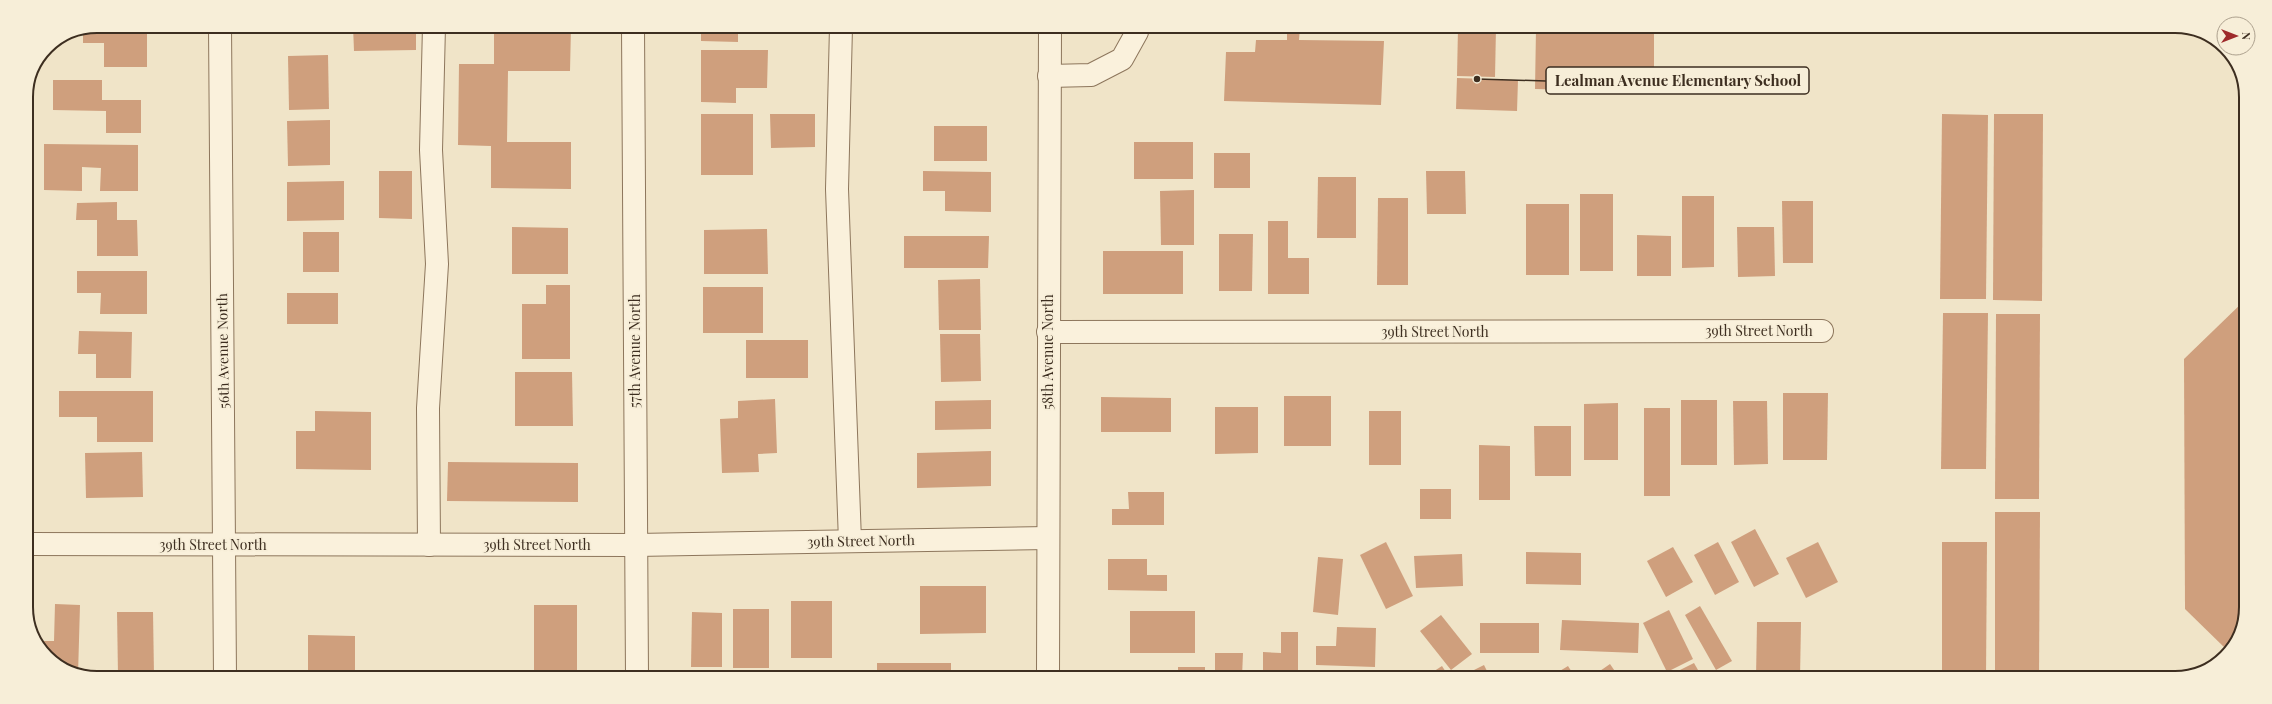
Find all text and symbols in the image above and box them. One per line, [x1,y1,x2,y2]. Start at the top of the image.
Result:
north arrow [2216,16,2256,56]
text: N [2239,32,2254,40]
callout: Lealman Avenue Elementary School [1546,67,1809,94]
text: Lealman Avenue Elementary School [1555,70,1801,90]
street label: 56th Avenue North [212,292,233,409]
street label: 57th Avenue North [625,293,644,408]
street label: 58th Avenue North [1038,293,1057,410]
street label: 39th Street North [1705,321,1814,340]
street label: 39th Street North [1381,322,1490,341]
street label: 39th Street North [807,530,916,551]
street label: 39th Street North [159,535,268,554]
street label: 39th Street North [483,535,592,554]

